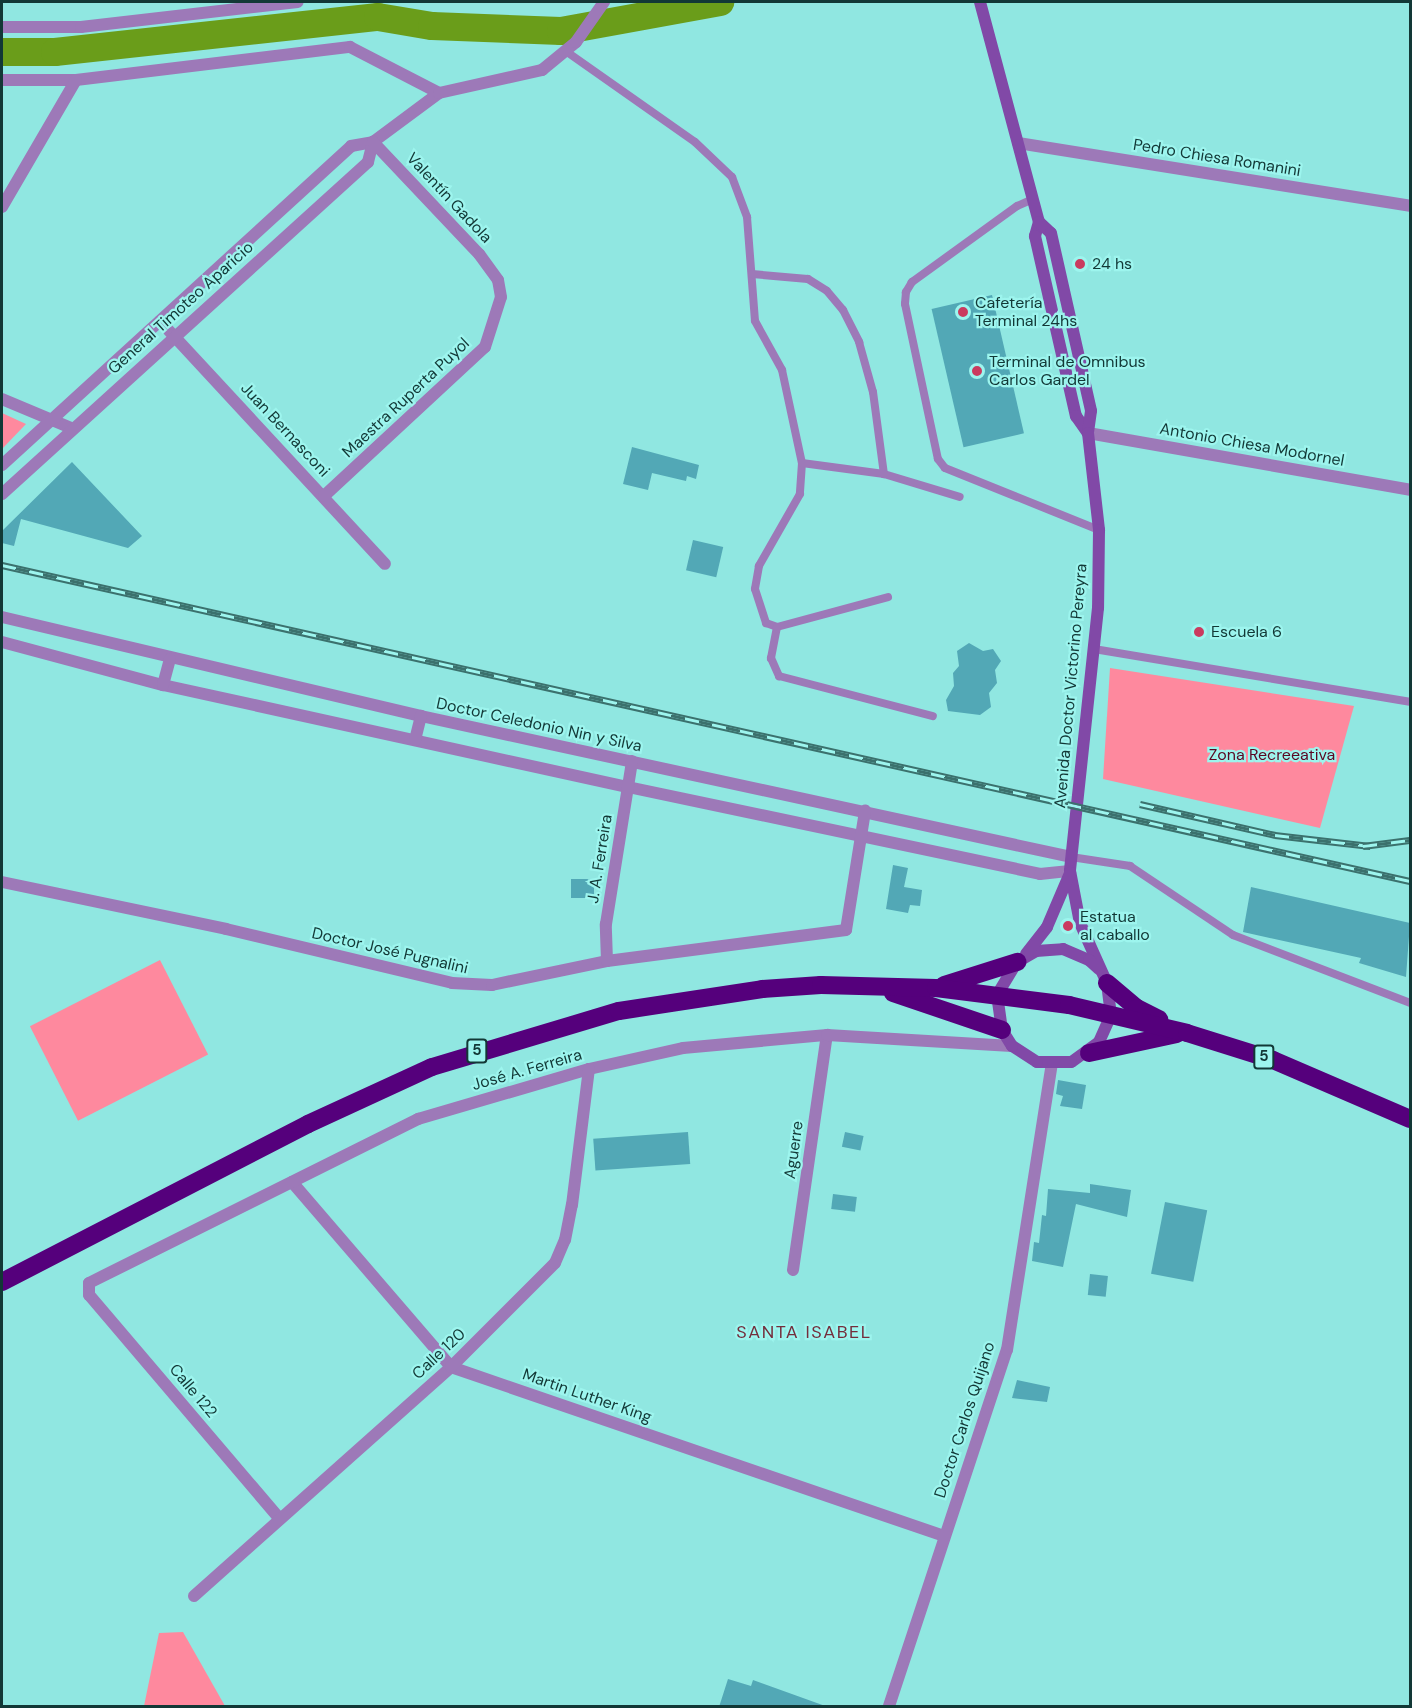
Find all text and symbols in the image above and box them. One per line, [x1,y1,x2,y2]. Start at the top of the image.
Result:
street label: Pedro Chiesa Romanini [1132,135,1302,181]
street label: Valentín Gadola [402,149,496,247]
street label: General Timoteo Aparicio [104,238,258,378]
place label: 24 hs [1092,254,1132,274]
marker: 24 hs [1073,257,1087,271]
place label: Cafetería Terminal 24hs [975,293,1077,331]
marker: Cafetería Terminal 24hs [956,305,970,319]
street label: Maestra Ruperta Puyol [339,334,473,462]
place label: Terminal de Omnibus Carlos Gardel [989,352,1146,390]
marker: Terminal de Omnibus Carlos Gardel [970,364,984,378]
street label: Juan Bernasconi [237,379,333,481]
street label: Antonio Chiesa Modornel [1158,419,1346,471]
street label: Avenida Doctor Victorino Pereyra [1051,563,1091,809]
place label: Escuela 6 [1211,622,1282,642]
marker: Escuela 6 [1192,625,1206,639]
street label: Doctor Celedonio Nin y Silva [435,694,643,756]
park label: Zona Recreeativa [1209,745,1335,765]
street label: J. A. Ferreira [584,813,616,905]
place label: Estatua al caballo [1080,907,1150,945]
marker: Estatua al caballo [1061,919,1075,933]
street label: Doctor José Pugnalini [310,924,470,978]
road number: 5 [465,1039,489,1063]
street label: José A. Ferreira [470,1045,584,1095]
road number: 5 [1252,1045,1276,1069]
street label: Aguerre [780,1120,808,1180]
district label: SANTA ISABEL [736,1321,872,1343]
street label: Calle 120 [408,1325,470,1383]
street label: Doctor Carlos Quijano [931,1339,999,1501]
street label: Calle 122 [165,1360,221,1422]
street label: Martin Luther King [520,1365,654,1427]

